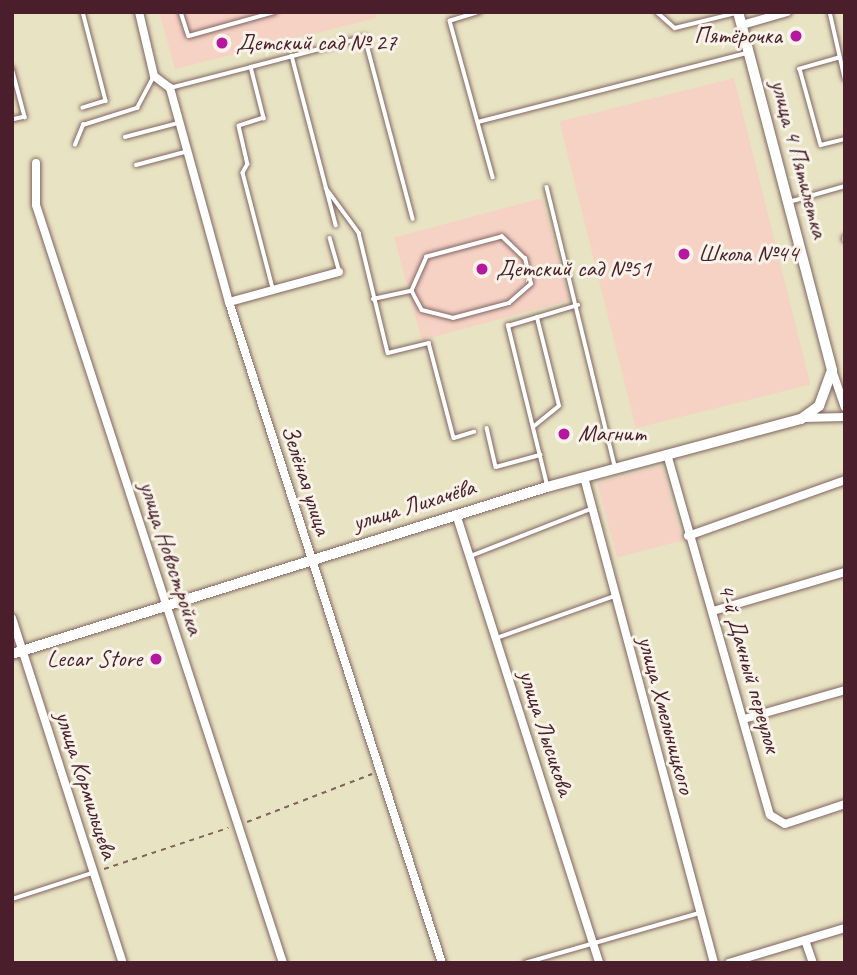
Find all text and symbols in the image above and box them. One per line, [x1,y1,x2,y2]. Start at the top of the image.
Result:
place label: Пятёрочка [694,22,782,50]
marker: Пятёрочка [788,28,804,44]
place label: Детский сад № 27 [236,29,397,57]
marker: Детский сад № 27 [214,35,230,51]
street label: улица 4 Пятилетка [764,77,834,241]
place label: Школа №44 [698,240,798,268]
marker: Школа №44 [676,246,692,262]
place label: Детский сад №51 [496,255,651,283]
marker: Детский сад №51 [474,261,490,277]
street label: Зелёная улица [274,420,338,540]
place label: Магнит [578,420,646,448]
marker: Магнит [556,426,572,442]
street label: улица Лихачёва [349,473,479,537]
street label: улица Новостройка [133,478,209,638]
street label: 4-й Дачный переулок [711,580,787,756]
street label: улица Хмельницкого [631,634,701,796]
place label: Lecar Store [46,645,142,673]
marker: Lecar Store [148,651,164,667]
street label: улица Лысикова [512,666,580,800]
street label: улица Кормильцева [48,706,124,864]

